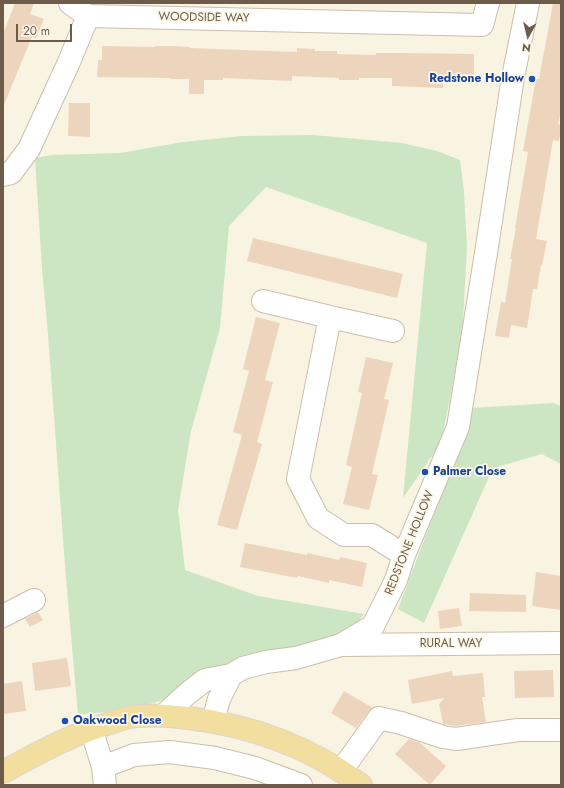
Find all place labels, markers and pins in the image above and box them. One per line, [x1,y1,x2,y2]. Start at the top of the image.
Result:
place label: Redstone Hollow [429,72,524,86]
marker: Redstone Hollow [527,74,537,84]
place label: Palmer Close [433,465,506,479]
marker: Palmer Close [420,467,430,477]
place label: Oakwood Close [73,714,162,728]
marker: Oakwood Close [60,716,70,726]

